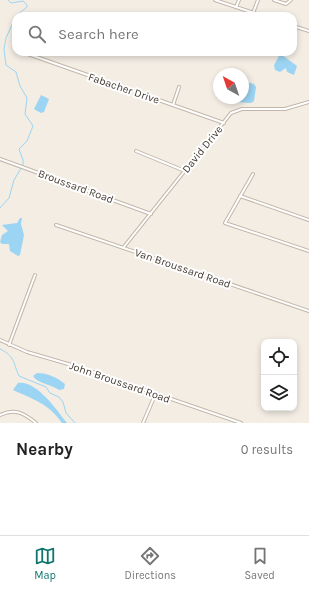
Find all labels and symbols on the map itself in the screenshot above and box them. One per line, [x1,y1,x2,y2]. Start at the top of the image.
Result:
north arrow [213,68,249,104]
street label: Fabacher Drive [87,70,161,107]
street label: David Drive [179,123,226,176]
street label: Broussard Road [36,167,115,206]
street label: Van Broussard Road [133,246,233,291]
street label: John Broussard Road [68,359,172,406]

